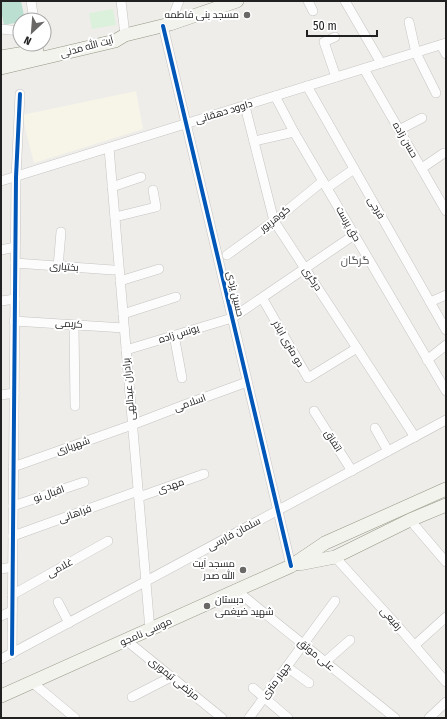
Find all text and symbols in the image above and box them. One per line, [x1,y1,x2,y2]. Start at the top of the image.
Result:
place label: مسجد بنی فاطمه [164,9,239,21]
marker: مسجد بنی فاطمه [242,10,252,20]
north arrow [12,12,52,52]
scale bar [307,12,377,38]
text: 50 m [313,19,337,33]
street label: آیت الله مدنی [58,32,115,60]
text: N [22,33,34,48]
street label: داوود دهقانی [194,98,254,126]
street label: حسن زاده [390,120,420,160]
street label: فرجی [365,195,387,221]
street label: گوهرپور [257,203,293,235]
street label: حق پرست [333,204,363,244]
district label: گرگان [341,254,369,267]
street label: بختیاری [49,260,79,274]
street label: درگری [300,265,324,293]
street label: حسین یزدی [224,270,246,318]
street label: کریمی [55,317,83,331]
street label: دو متری اباذر [269,318,306,370]
street label: یونس زاده [157,322,201,346]
street label: برادران عبدالهی [120,357,138,421]
street label: اسلامی [172,392,208,414]
street label: اتفاق [322,428,344,454]
street label: شهریاری [54,435,92,457]
street label: مهدی [156,476,186,496]
street label: اقبال نو [32,483,66,505]
street label: فراهانی [57,503,93,525]
street label: سلمان فارسی [205,515,263,553]
street label: غلامی [45,556,75,580]
place label: مسجد آیت الله صدر [193,558,235,582]
marker: مسجد آیت الله صدر [238,565,248,575]
place label: دبستان شهید ضیغمی [215,594,274,618]
marker: دبستان شهید ضیغمی [202,601,212,611]
street label: رفیعی [378,605,404,633]
street label: موسی نامجو [118,615,174,649]
street label: علی موثق [295,636,337,674]
street label: مرتضی تیموری [146,655,202,703]
street label: چهار متری [259,661,293,701]

